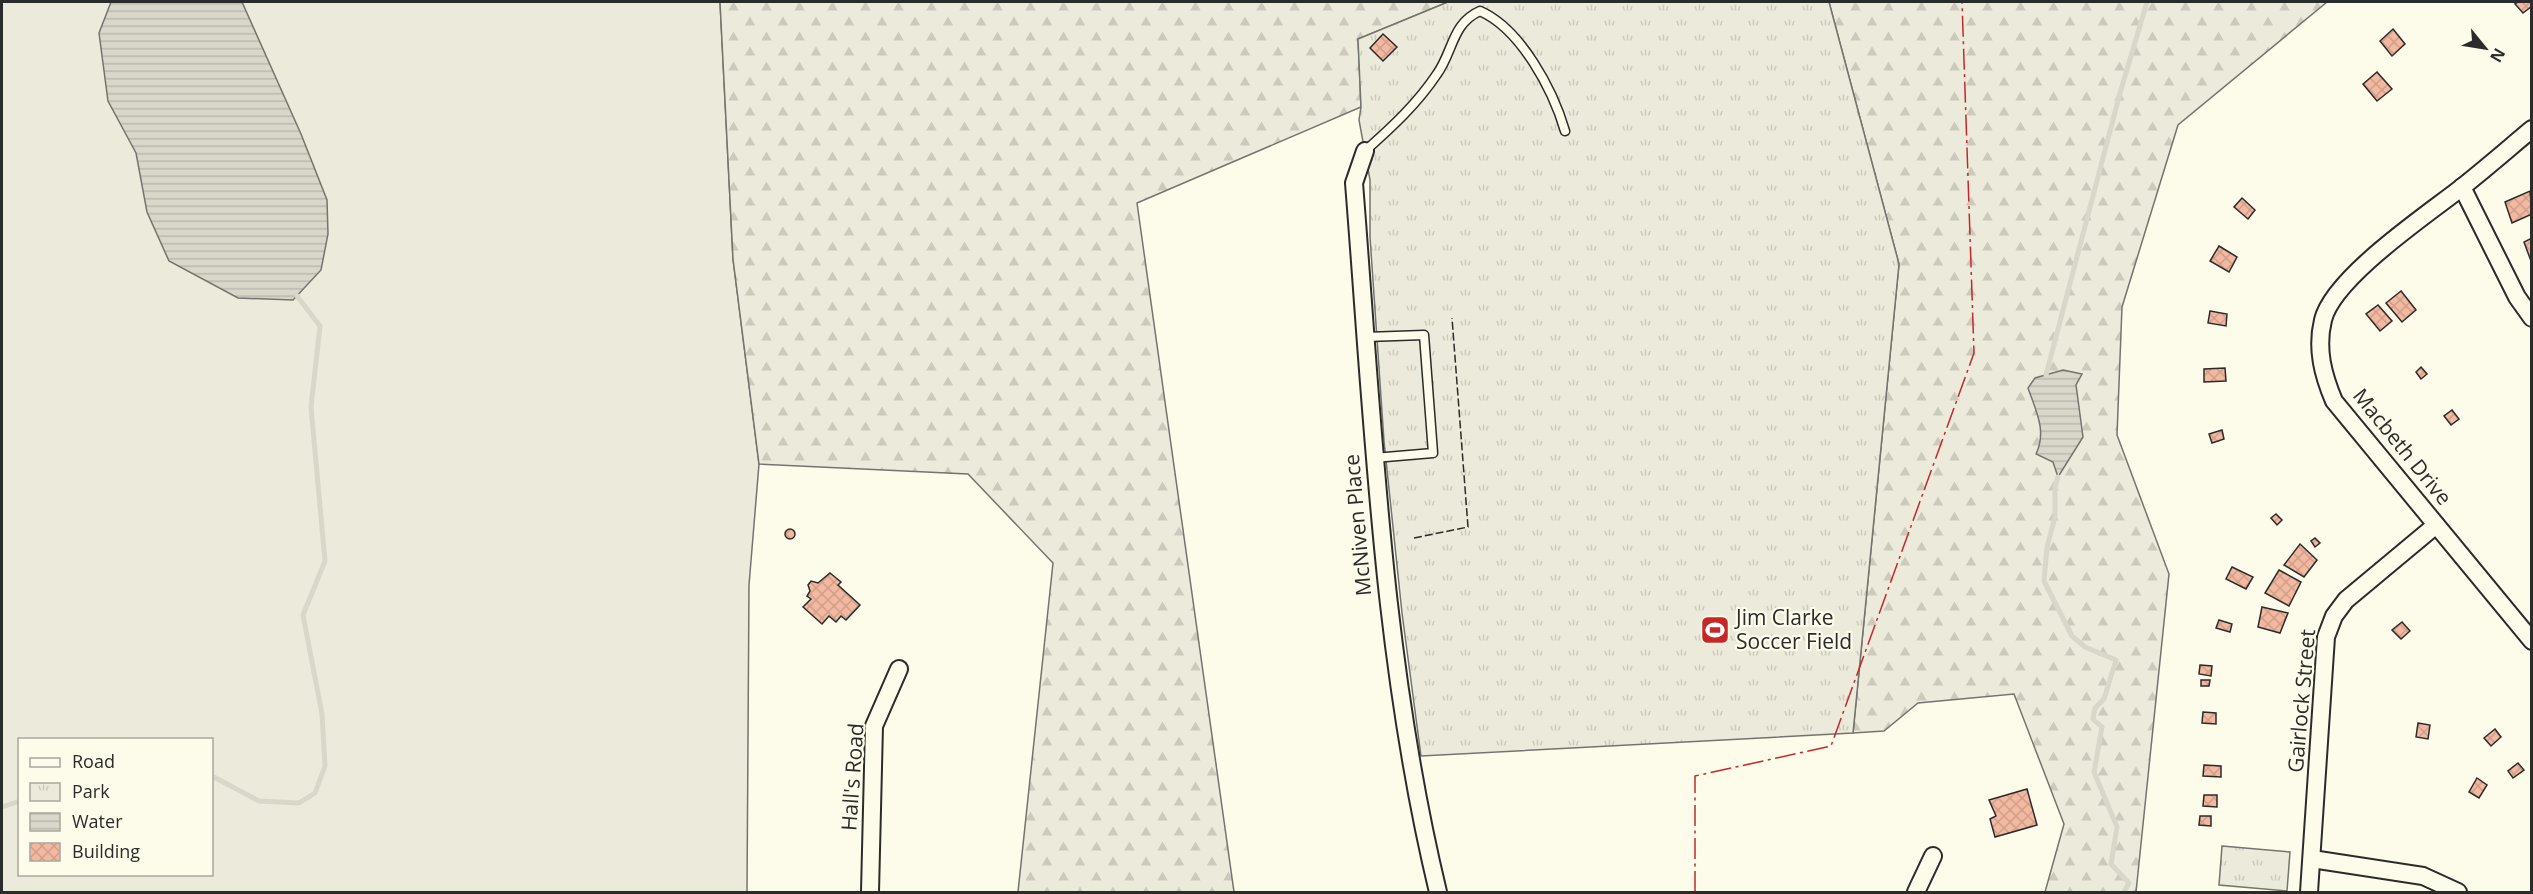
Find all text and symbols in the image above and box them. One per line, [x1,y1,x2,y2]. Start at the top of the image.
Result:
north arrow [2455,18,2515,78]
text: N [2485,44,2511,67]
street label: Macbeth Drive [2347,382,2458,511]
street label: McNiven Place [1337,453,1377,597]
place label: Jim Clarke Soccer Field [1734,603,1852,655]
sports icon: Jim Clarke Soccer Field [1699,614,1731,646]
street label: Gairlock Street [2281,628,2321,774]
street label: Hall's Road [834,722,870,832]
legend [18,738,213,876]
text: Road [72,749,115,773]
text: Park [72,779,110,803]
text: Water [72,809,123,833]
text: Building [72,839,140,863]

